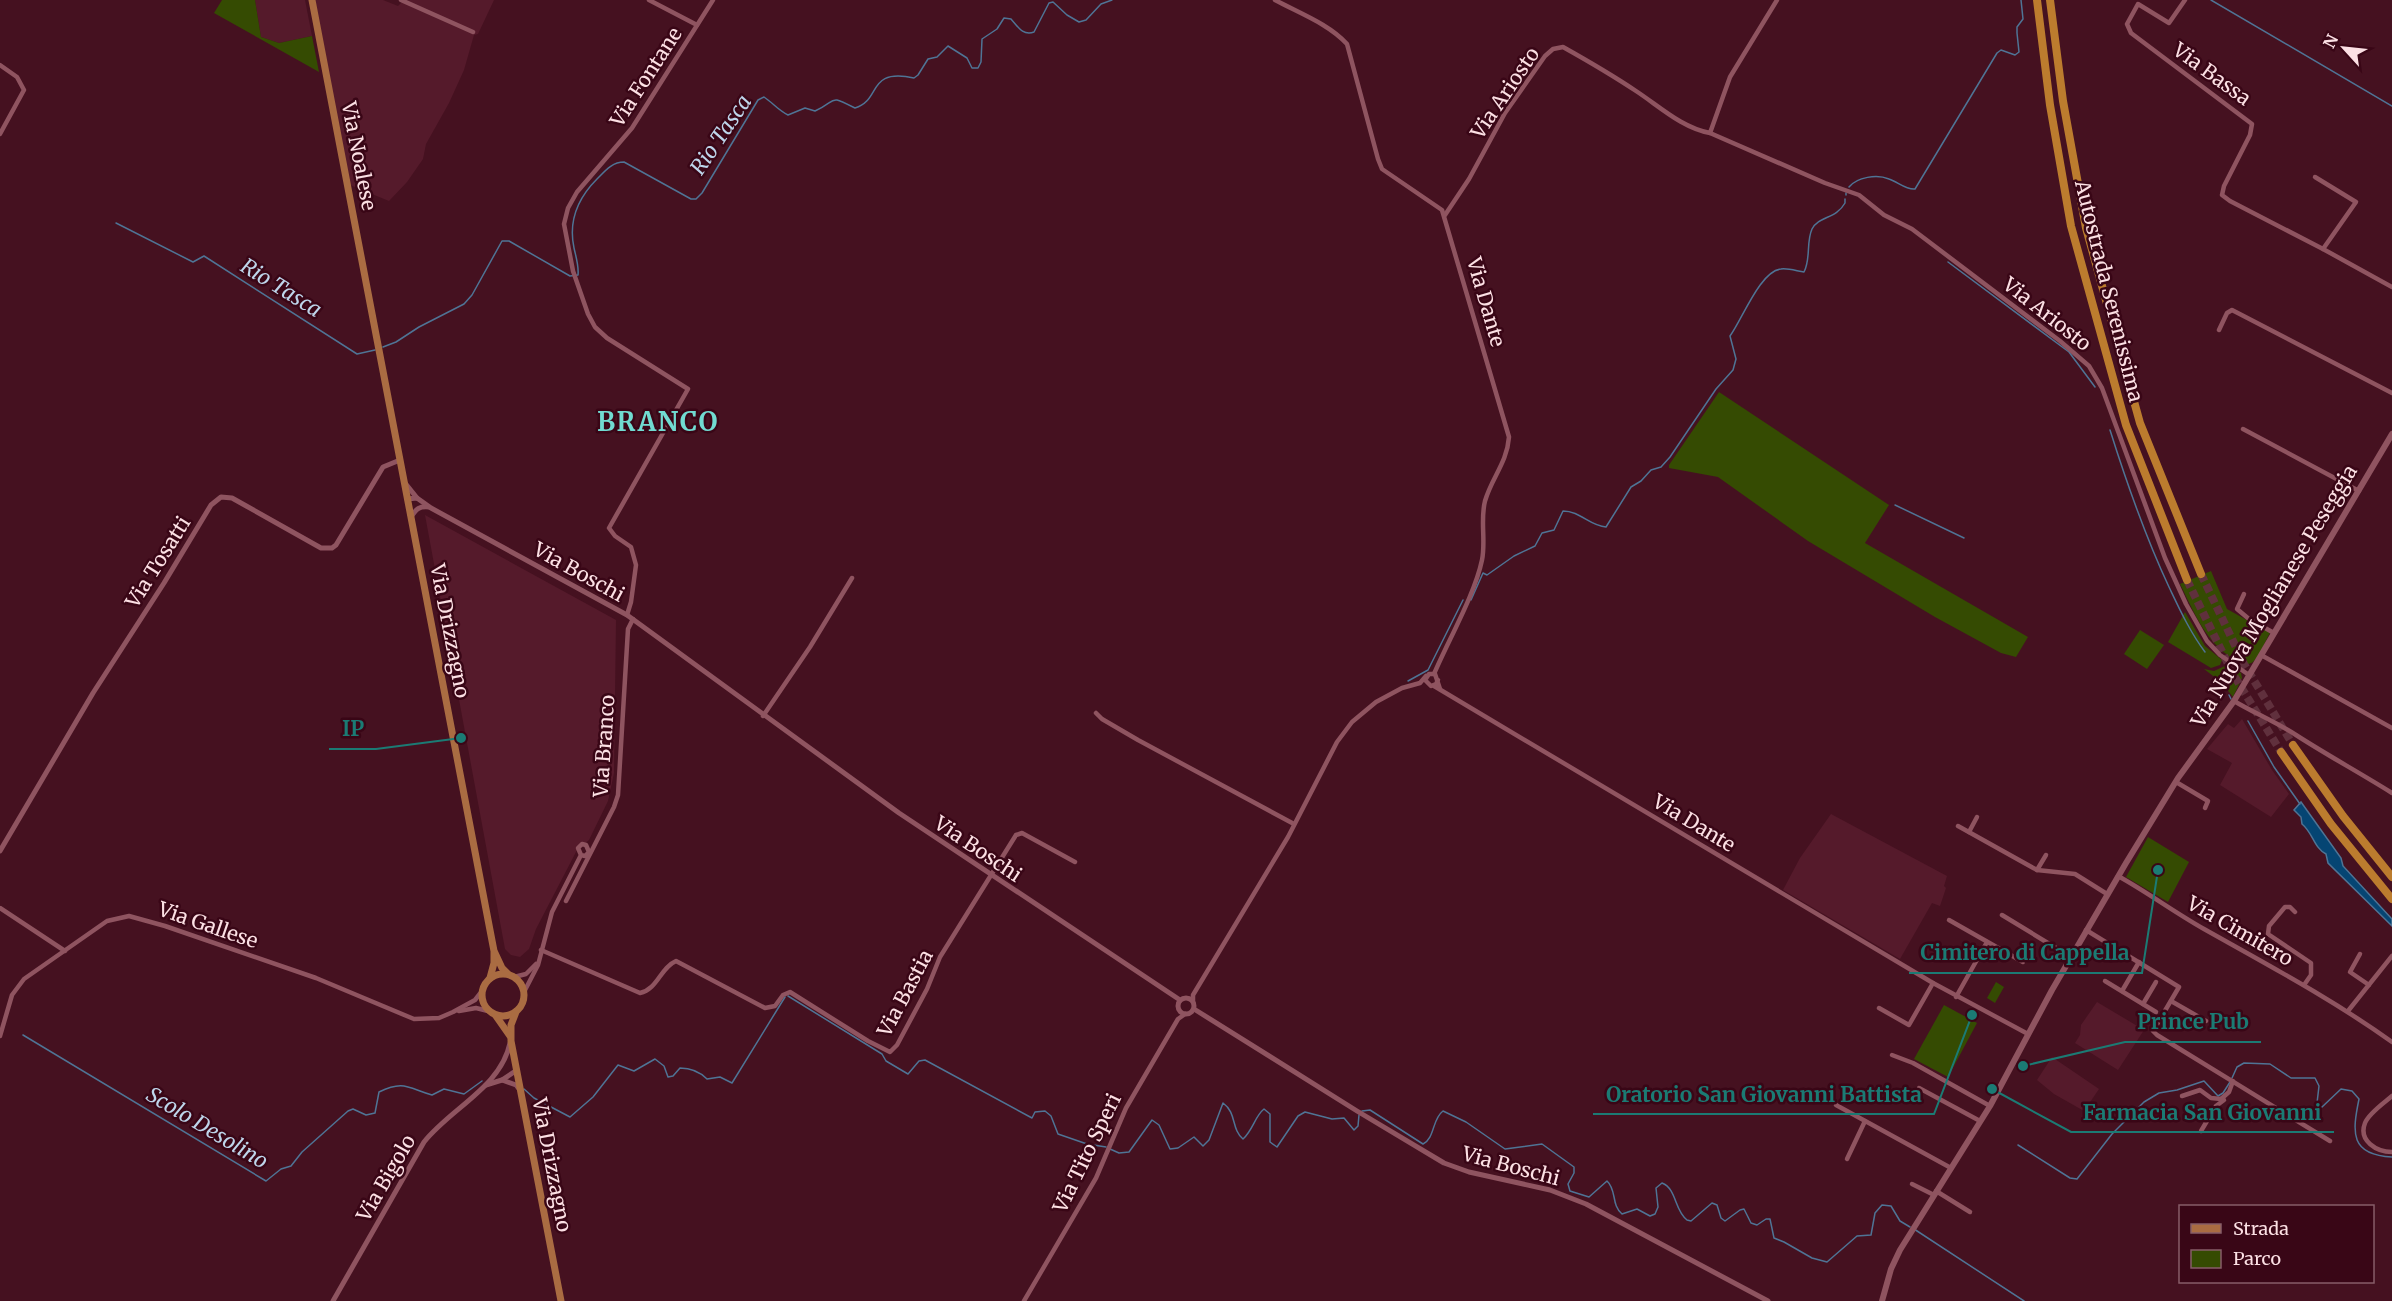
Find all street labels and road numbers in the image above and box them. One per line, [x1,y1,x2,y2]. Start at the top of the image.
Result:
street label: Via Fontane [604,22,687,132]
street label: Via Bassa [2168,36,2256,110]
street label: Via Ariosto [1464,42,1545,144]
street label: Via Noalese [337,98,382,212]
street label: Autostrada Serenissima [2070,176,2149,405]
street label: Via Dante [1462,253,1511,349]
street label: Via Ariosto [1997,271,2097,356]
street label: Via Nuova Moglianese Peseggia [2185,460,2362,732]
street label: Via Tosatti [119,511,196,613]
street label: Via Boschi [529,536,629,607]
street label: Via Drizzagno [425,561,476,700]
street label: Via Branco [587,694,620,799]
street label: Via Dante [1648,788,1740,857]
street label: Via Boschi [929,810,1027,887]
street label: Via Cimitero [2182,890,2298,971]
street label: Via Gallese [154,895,261,953]
street label: Via Bastia [871,945,938,1041]
street label: Via Tito Speri [1046,1089,1126,1217]
street label: Via Drizzagno [527,1095,578,1234]
street label: Via Bigolo [350,1130,421,1226]
street label: Via Boschi [1459,1140,1563,1191]

